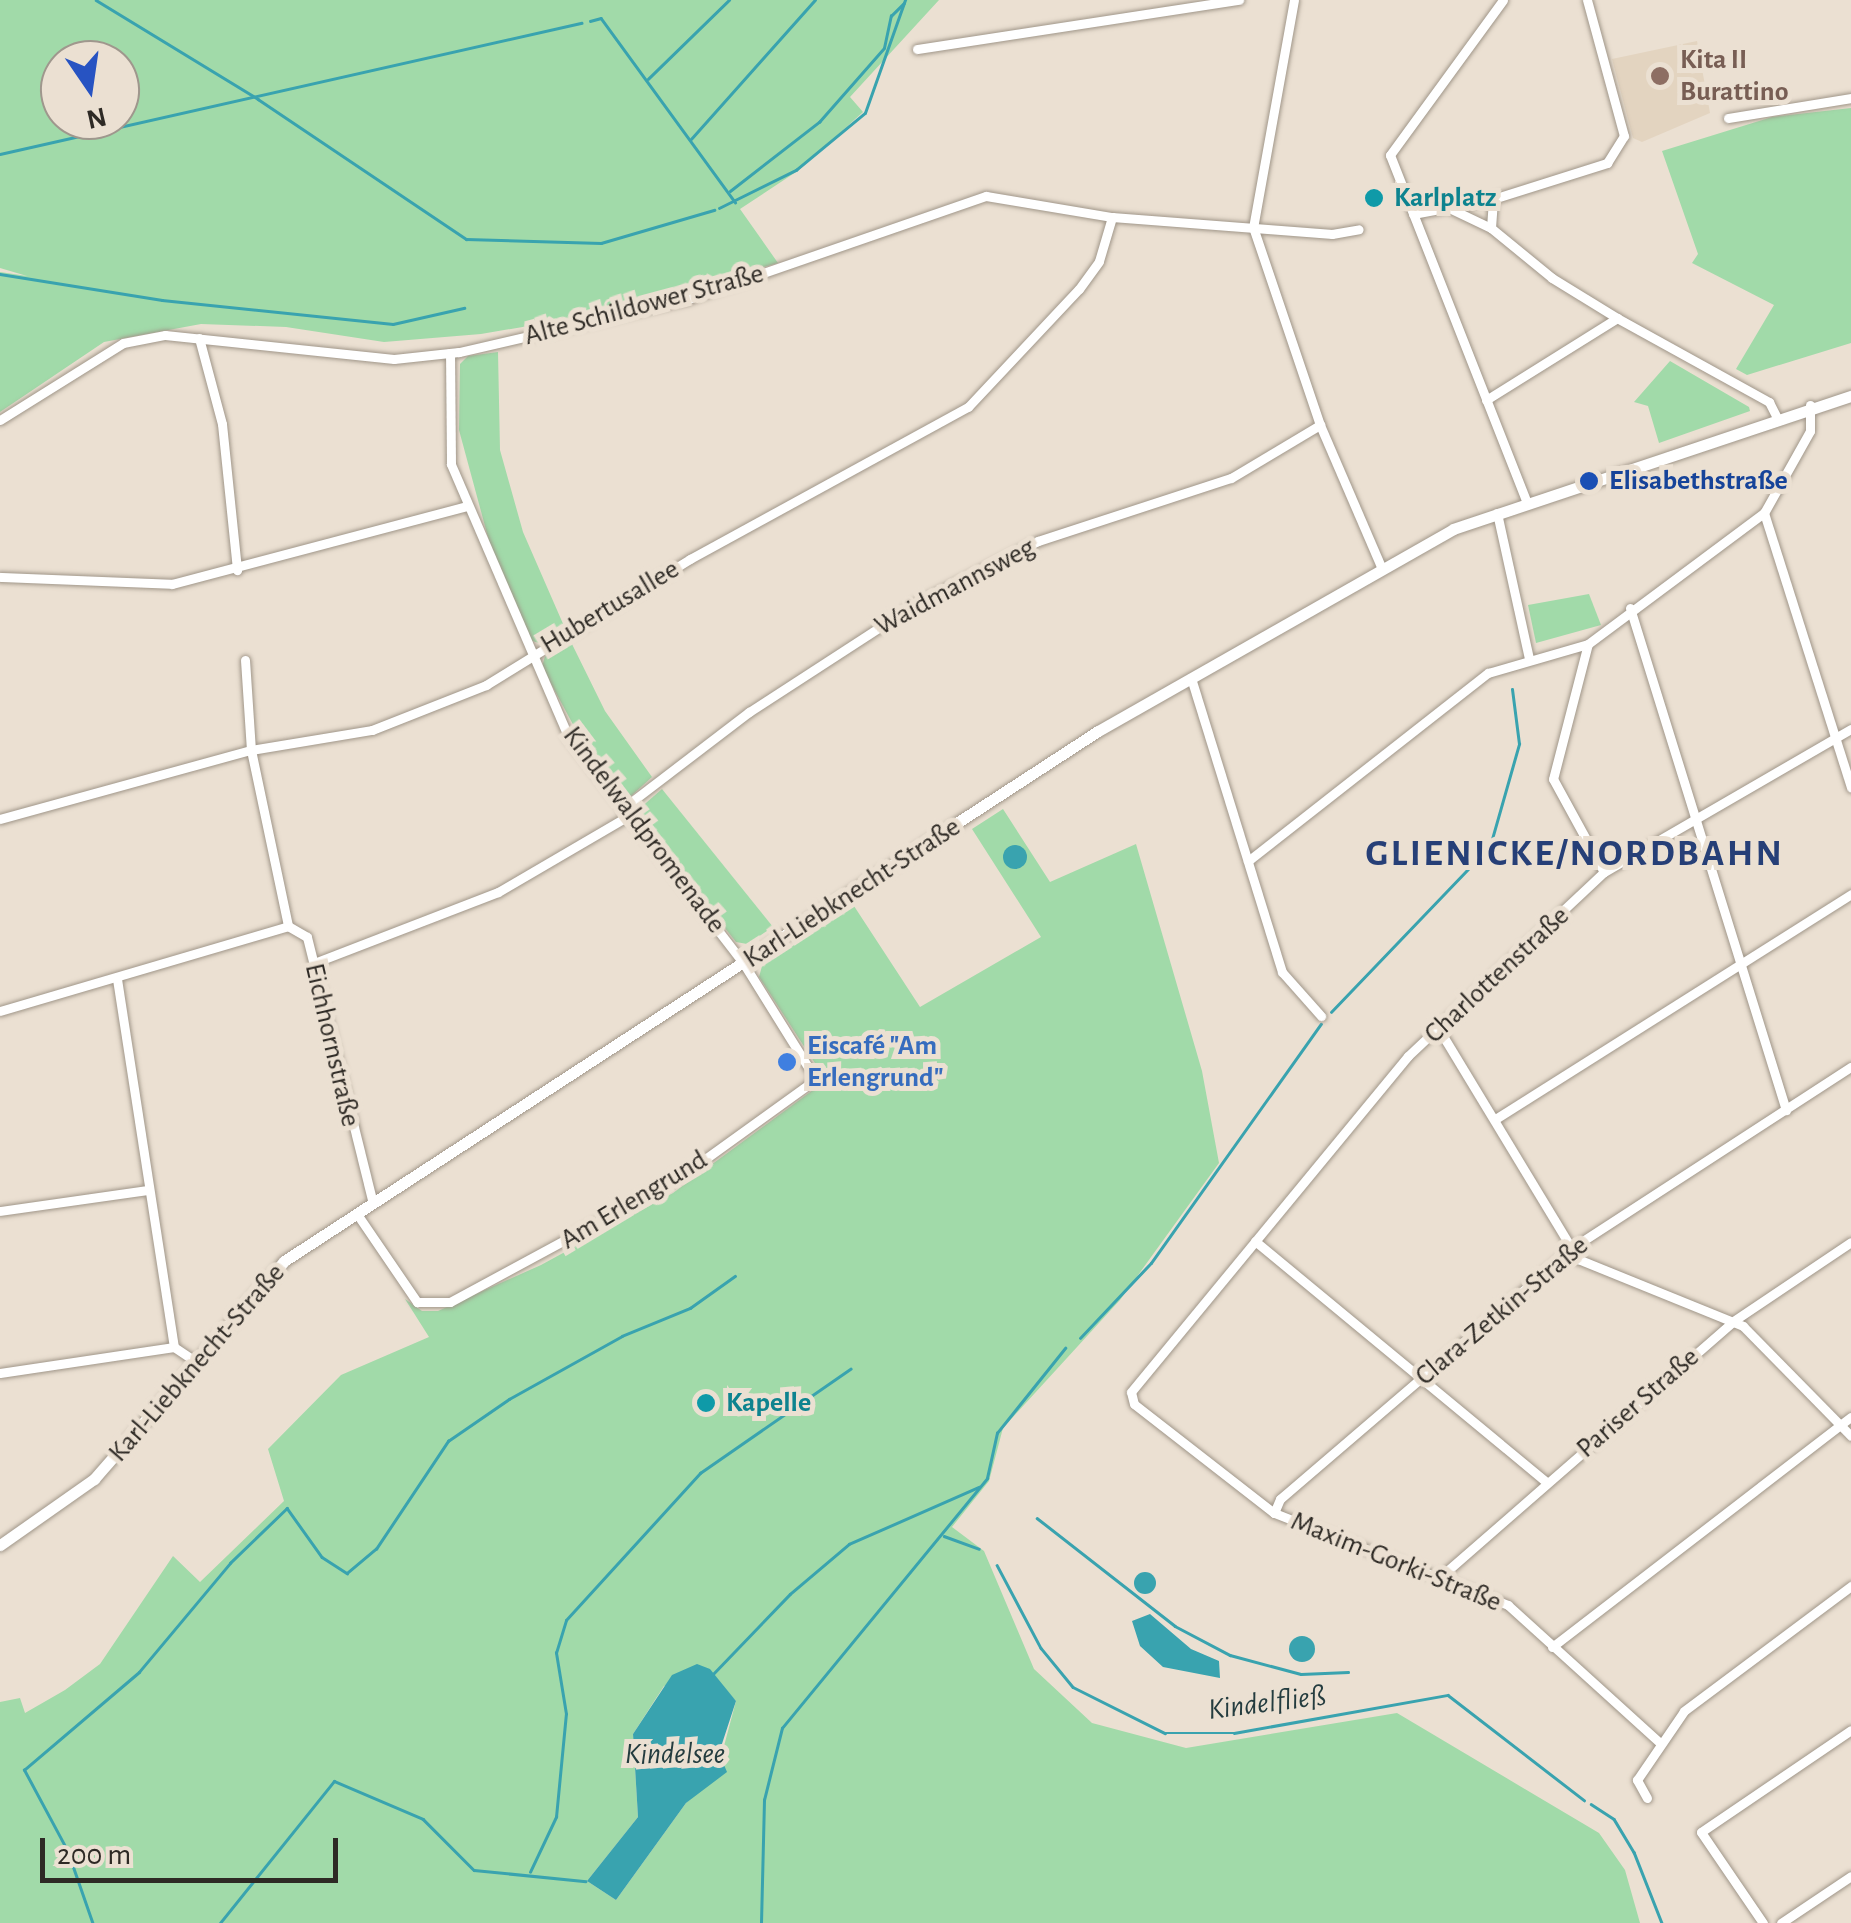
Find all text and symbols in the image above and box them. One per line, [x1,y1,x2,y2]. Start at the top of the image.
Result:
north arrow [40,40,140,140]
place label: Kita II Burattino [1680,43,1788,109]
marker: Kita II Burattino [1649,65,1671,87]
text: N [84,101,109,133]
place label: Karlplatz [1394,181,1497,215]
marker: Karlplatz [1363,187,1385,209]
street label: Alte Schildower Straße [521,257,767,353]
place label: Elisabethstraße [1609,464,1788,498]
marker: Elisabethstraße [1578,470,1600,492]
street label: Waidmannsweg [869,531,1041,643]
street label: Hubertusallee [535,553,685,661]
street label: Kindelwaldpromenade [555,720,733,940]
street label: Karl-Liebknecht-Straße [737,810,967,976]
district label: GLIENICKE/NORDBAHN [1365,832,1785,878]
street label: Charlottenstraße [1418,899,1576,1051]
street label: Eichhornstraße [297,960,367,1130]
place label: Eiscafé "Am Erlengrund" [807,1029,944,1095]
marker: Eiscafé "Am Erlengrund" [776,1051,798,1073]
street label: Am Erlengrund [555,1143,713,1257]
street label: Clara-Zetkin-Straße [1409,1229,1595,1393]
street label: Karl-Liebknecht-Straße [102,1257,292,1469]
street label: Pariser Straße [1570,1341,1706,1465]
place label: Kapelle [726,1386,811,1420]
marker: Kapelle [695,1392,717,1414]
street label: Maxim-Gorki-Straße [1286,1504,1506,1620]
water label: Kindelfließ [1206,1678,1328,1728]
water label: Kindelsee [625,1736,725,1772]
scale bar [45,1818,342,1880]
text: 200 m [57,1840,131,1870]

